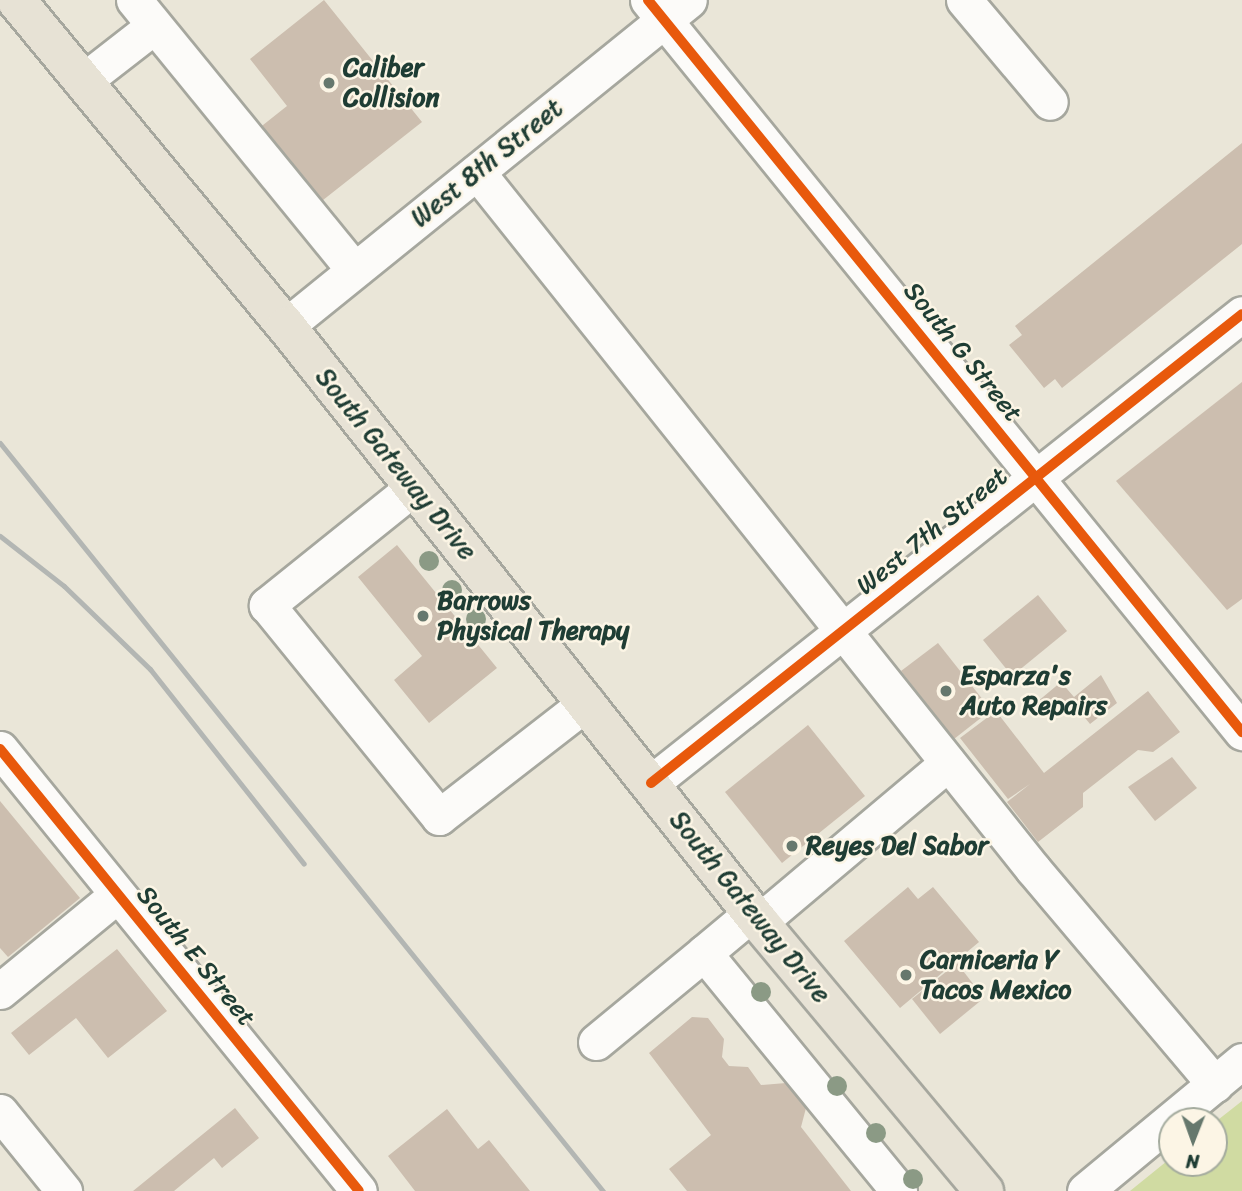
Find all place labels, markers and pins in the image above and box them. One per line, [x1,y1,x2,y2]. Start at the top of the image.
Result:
place label: Caliber Collision [343,52,439,114]
marker: Caliber Collision [321,75,337,91]
place label: Barrows Physical Therapy [437,585,630,646]
marker: Barrows Physical Therapy [415,608,431,624]
place label: Esparza's Auto Repairs [960,660,1107,722]
marker: Esparza's Auto Repairs [938,683,954,699]
place label: Reyes Del Sabor [806,830,991,862]
marker: Reyes Del Sabor [784,838,800,854]
place label: Carniceria Y Tacos Mexico [920,944,1071,1006]
marker: Carniceria Y Tacos Mexico [898,967,914,983]

